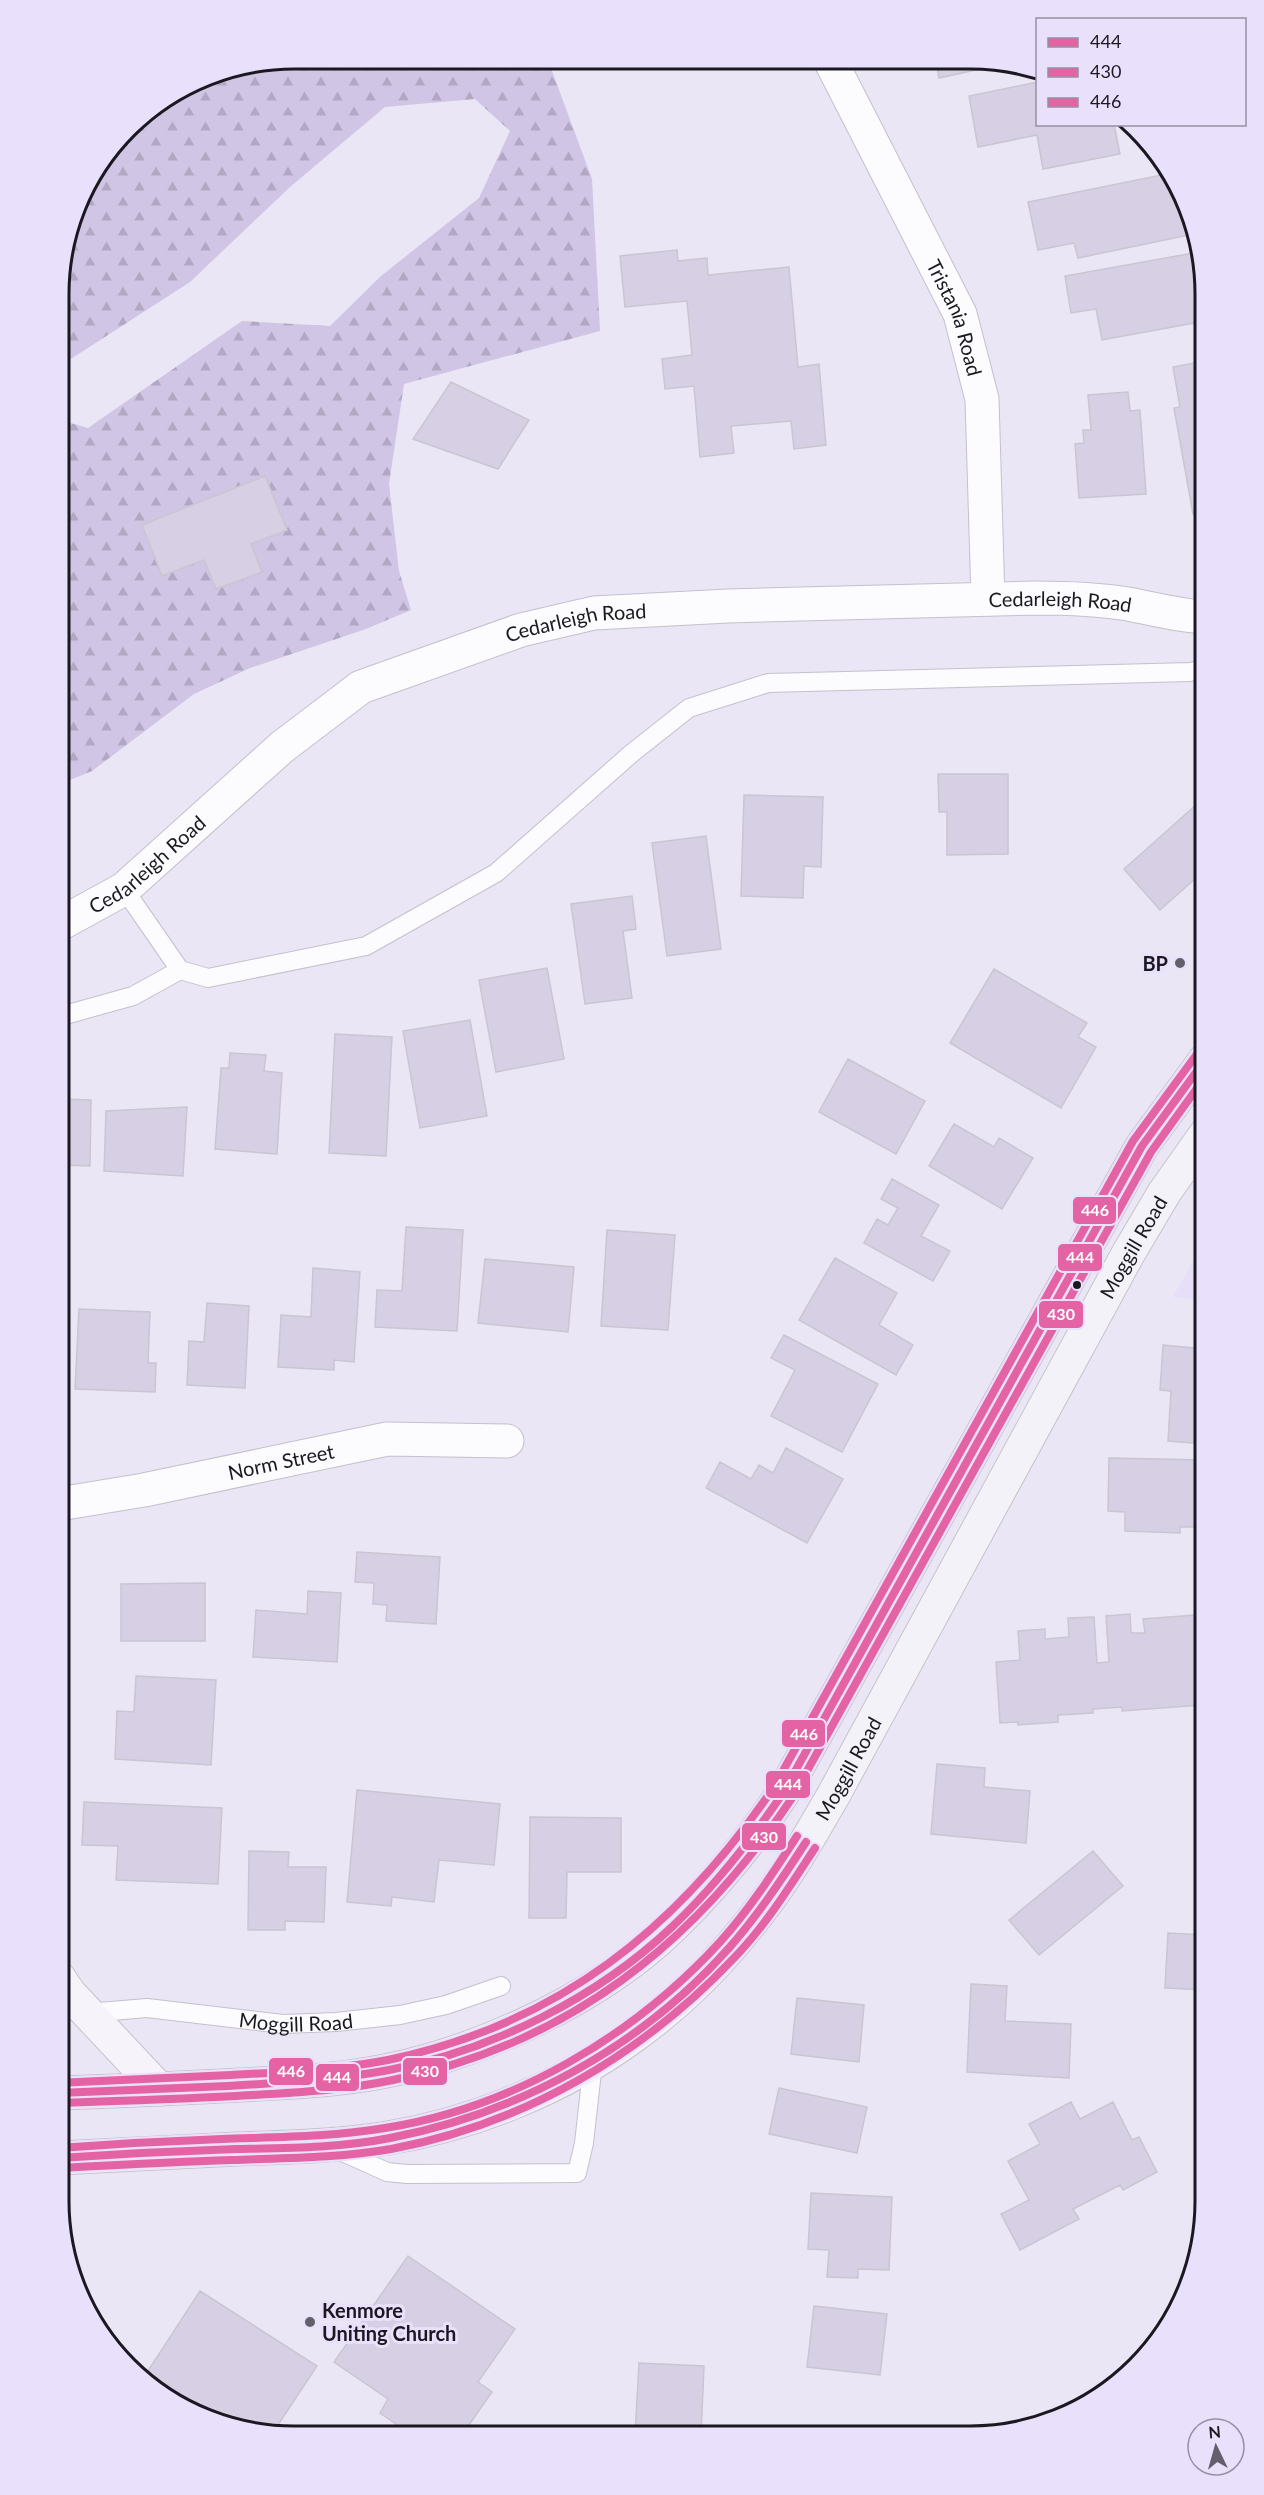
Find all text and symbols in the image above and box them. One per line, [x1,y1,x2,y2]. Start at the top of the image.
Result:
legend [1036,18,1246,126]
text: 444 [1090,30,1121,52]
text: 430 [1090,60,1121,82]
text: 446 [1090,90,1121,112]
street label: Tristania Road [922,255,987,378]
street label: Cedarleigh Road [988,586,1134,616]
street label: Cedarleigh Road [502,598,647,647]
street label: Cedarleigh Road [84,810,210,918]
place label: BP [1142,951,1168,975]
marker: BP [1173,956,1187,970]
street label: Moggill Road [1094,1192,1172,1303]
line badge: 446 [1072,1196,1117,1225]
text: 446 [1081,1200,1109,1219]
line badge: 444 [1057,1243,1103,1272]
text: 444 [1066,1247,1094,1266]
unlabelled marker [1071,1279,1083,1291]
line badge: 430 [1038,1300,1084,1329]
text: 430 [1047,1304,1075,1323]
street label: Norm Street [226,1438,336,1484]
street label: Moggill Road [810,1713,886,1824]
line badge: 446 [781,1719,826,1748]
text: 446 [790,1724,818,1743]
line badge: 444 [765,1770,811,1799]
text: 444 [774,1774,802,1793]
line badge: 430 [741,1822,787,1851]
text: 430 [750,1827,778,1846]
street label: Moggill Road [238,2007,354,2036]
line badge: 446 [268,2057,314,2086]
line badge: 430 [402,2057,448,2086]
text: 446 [277,2061,305,2080]
text: 430 [411,2061,439,2080]
line badge: 444 [315,2063,360,2092]
text: 444 [323,2067,351,2086]
place label: Kenmore Uniting Church [322,2298,456,2345]
marker: Kenmore Uniting Church [303,2315,317,2329]
north arrow [1186,2417,1246,2477]
text: N [1208,2422,1222,2442]

